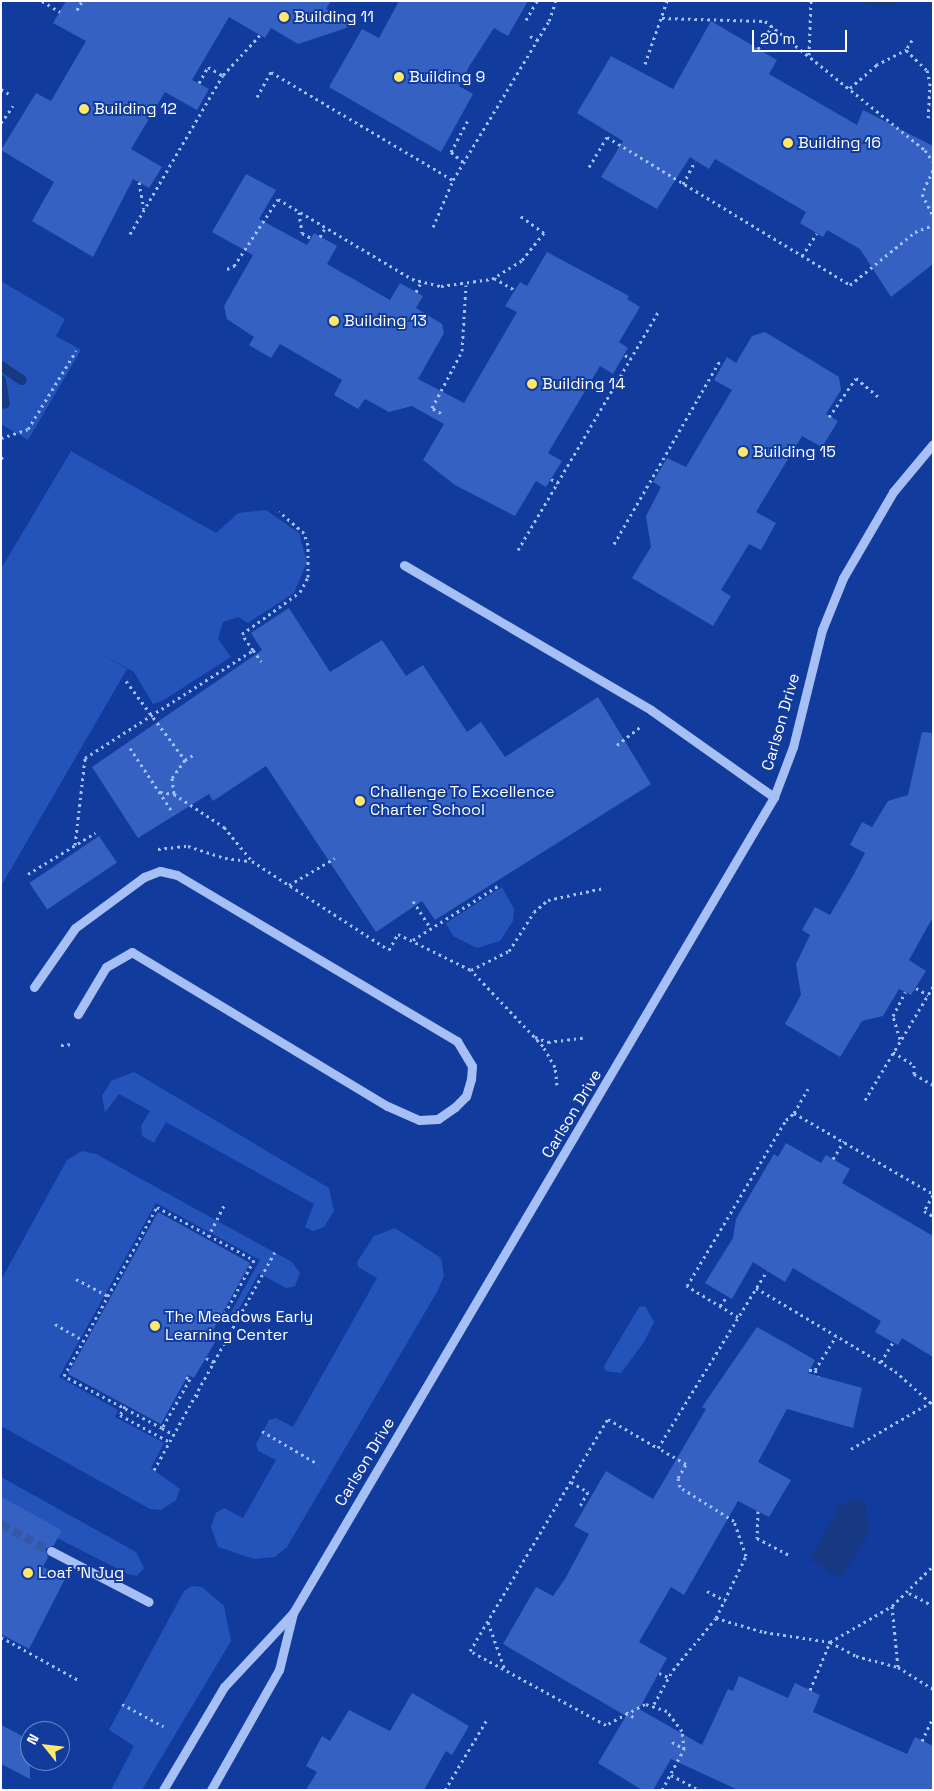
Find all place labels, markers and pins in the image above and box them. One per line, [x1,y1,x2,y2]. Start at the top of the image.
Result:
place label: Building 11 [294,7,374,27]
marker: Building 11 [278,11,290,23]
place label: Building 9 [409,67,485,87]
marker: Building 9 [393,71,405,83]
place label: Building 12 [94,99,177,119]
marker: Building 12 [78,103,90,115]
place label: Building 16 [798,133,881,153]
marker: Building 16 [782,137,794,149]
place label: Building 13 [344,311,427,331]
marker: Building 13 [328,315,340,327]
place label: Building 14 [542,374,625,394]
marker: Building 14 [526,378,538,390]
place label: Building 15 [753,442,836,462]
marker: Building 15 [737,446,749,458]
place label: Challenge To Excellence Charter School [370,782,555,820]
marker: Challenge To Excellence Charter School [354,795,366,807]
place label: The Meadows Early Learning Center [165,1307,313,1345]
marker: The Meadows Early Learning Center [149,1320,161,1332]
place label: Loaf 'N Jug [38,1563,124,1583]
marker: Loaf 'N Jug [22,1567,34,1579]

